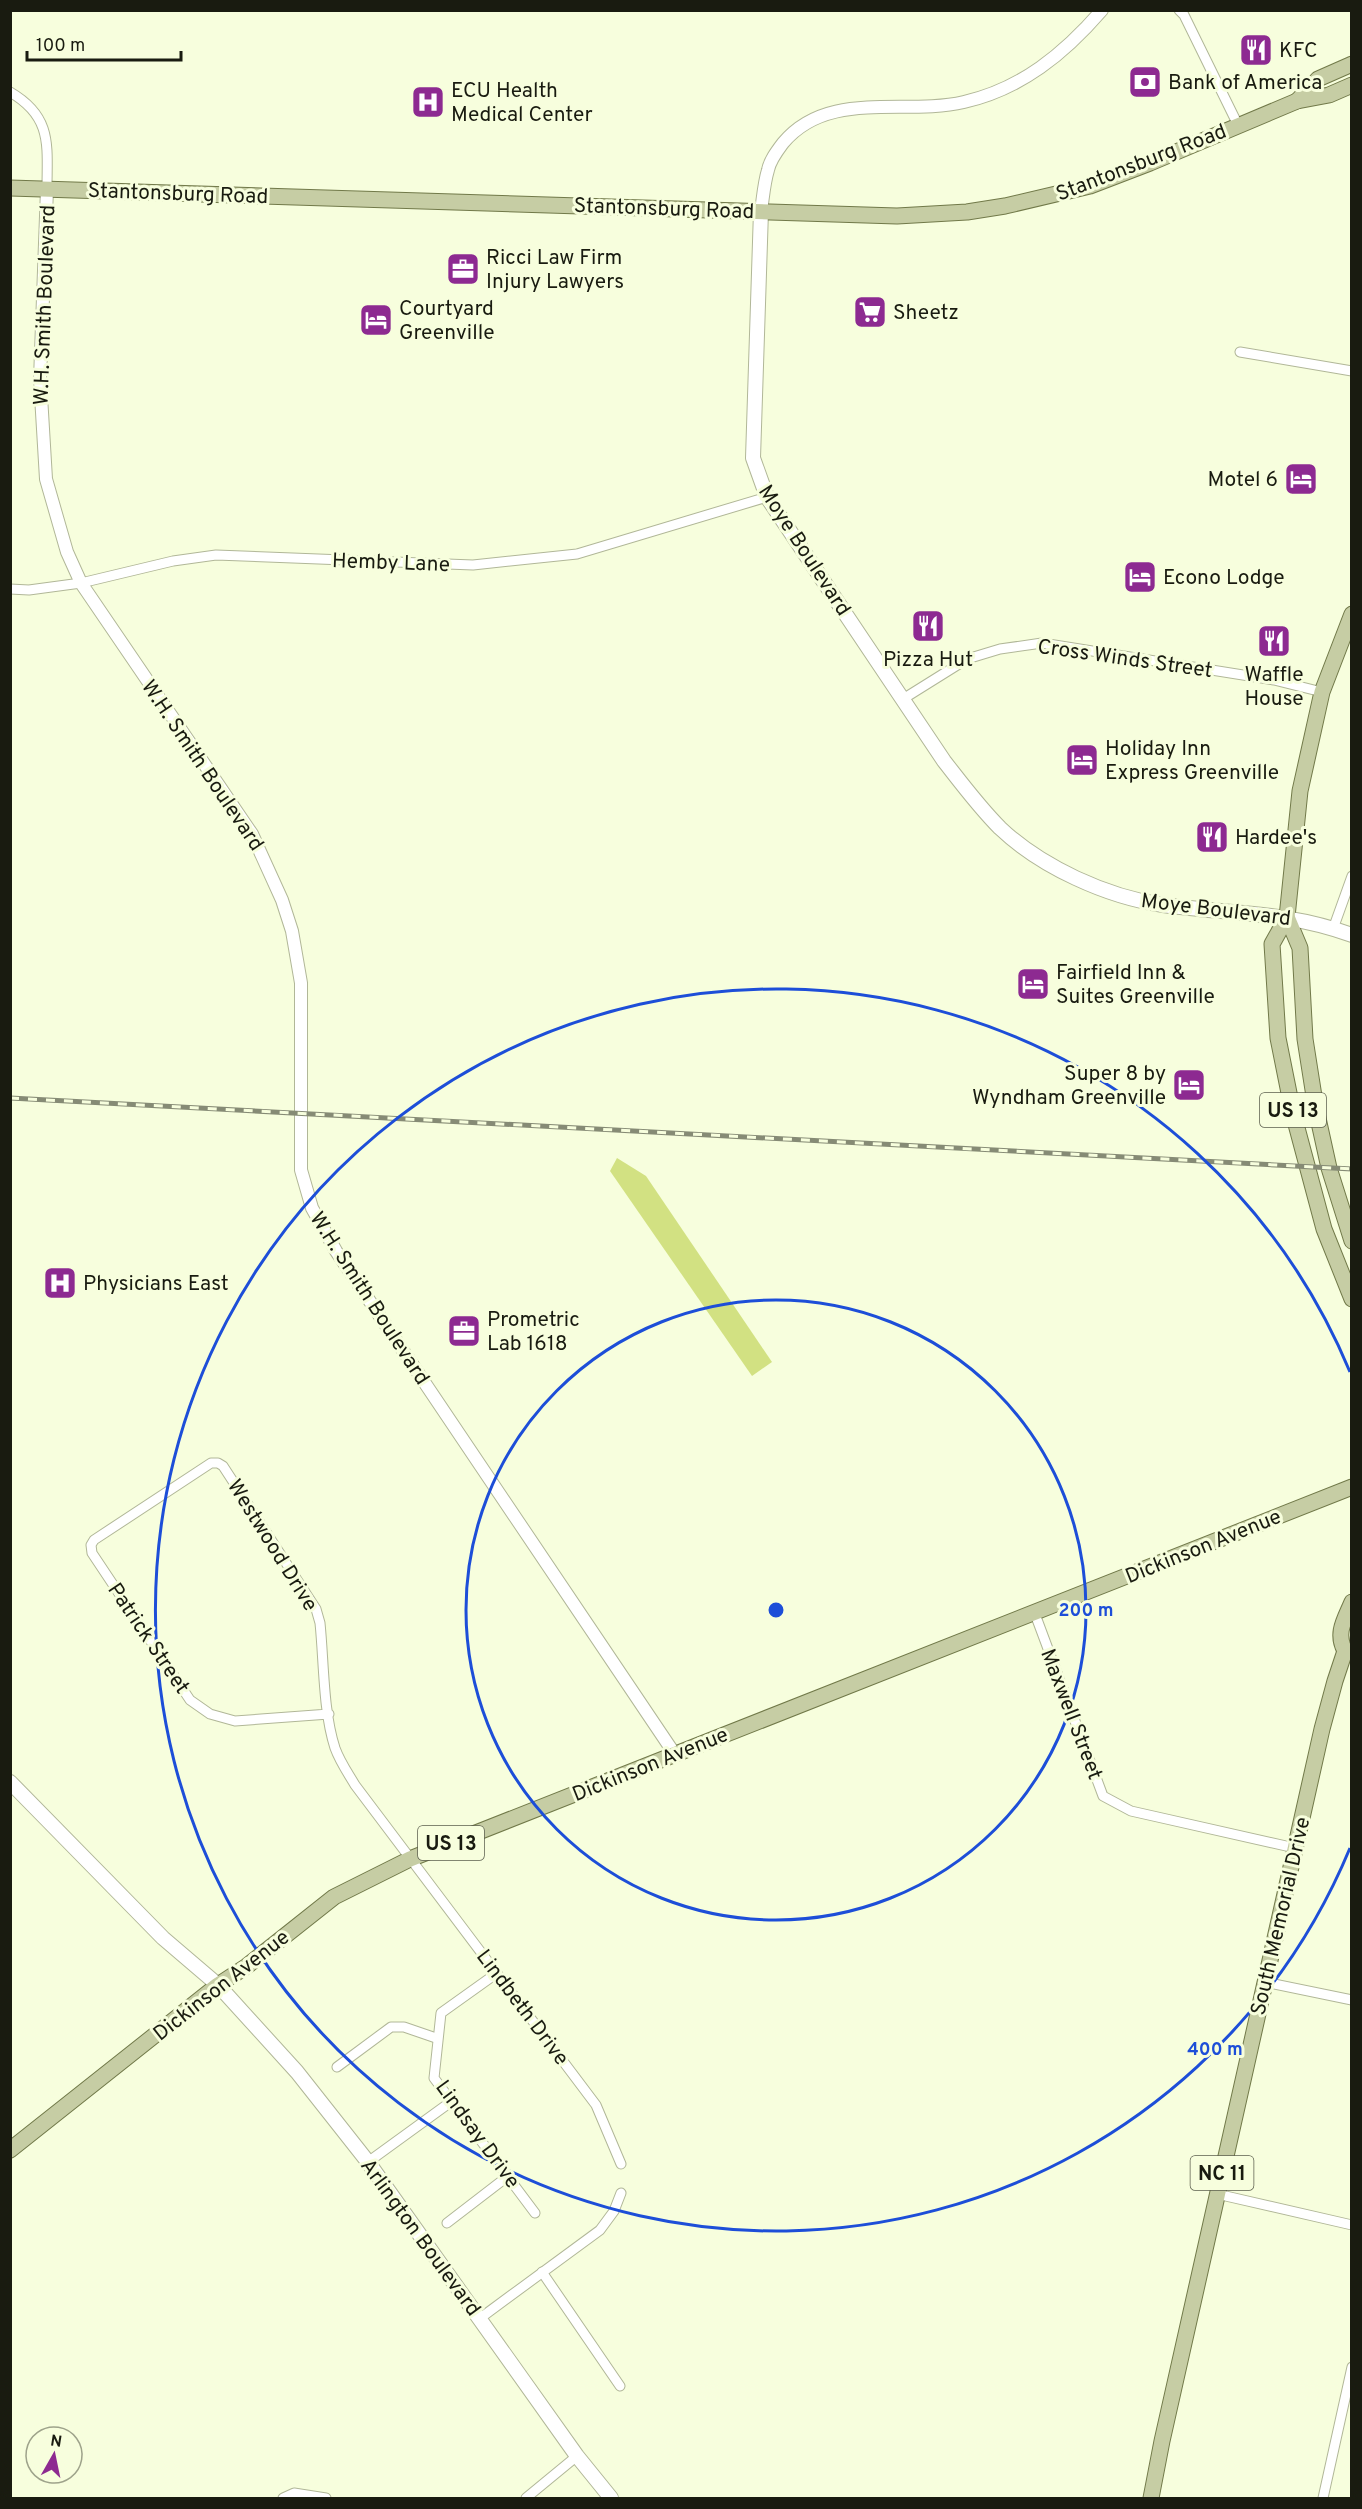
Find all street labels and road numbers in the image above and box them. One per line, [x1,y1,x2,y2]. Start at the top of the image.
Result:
street label: Stantonsburg Road [1052,118,1231,208]
street label: Stantonsburg Road [87,178,269,211]
street label: Stantonsburg Road [573,193,755,226]
street label: W.H. Smith Boulevard [29,204,62,406]
street label: Moye Boulevard [751,480,856,621]
street label: Hemby Lane [331,548,451,579]
street label: Cross Winds Street [1036,634,1214,685]
street label: W.H. Smith Boulevard [134,675,269,857]
street label: Moye Boulevard [1139,888,1292,933]
road number: US 13 [1260,1093,1326,1127]
street label: W.H. Smith Boulevard [303,1207,435,1390]
street label: Westwood Drive [220,1475,323,1617]
street label: Dickinson Avenue [1122,1504,1286,1591]
street label: Patrick Street [101,1578,195,1700]
street label: Maxwell Street [1033,1645,1108,1784]
street label: Dickinson Avenue [569,1722,733,1809]
street label: South Memorial Drive [1245,1815,1317,2018]
road number: US 13 [418,1826,484,1860]
street label: Dickinson Avenue [148,1924,296,2048]
street label: Lindbeth Drive [469,1945,574,2071]
street label: Lindsay Drive [428,2075,525,2194]
street label: Arlington Boulevard [354,2154,486,2322]
road number: NC 11 [1190,2156,1254,2190]

